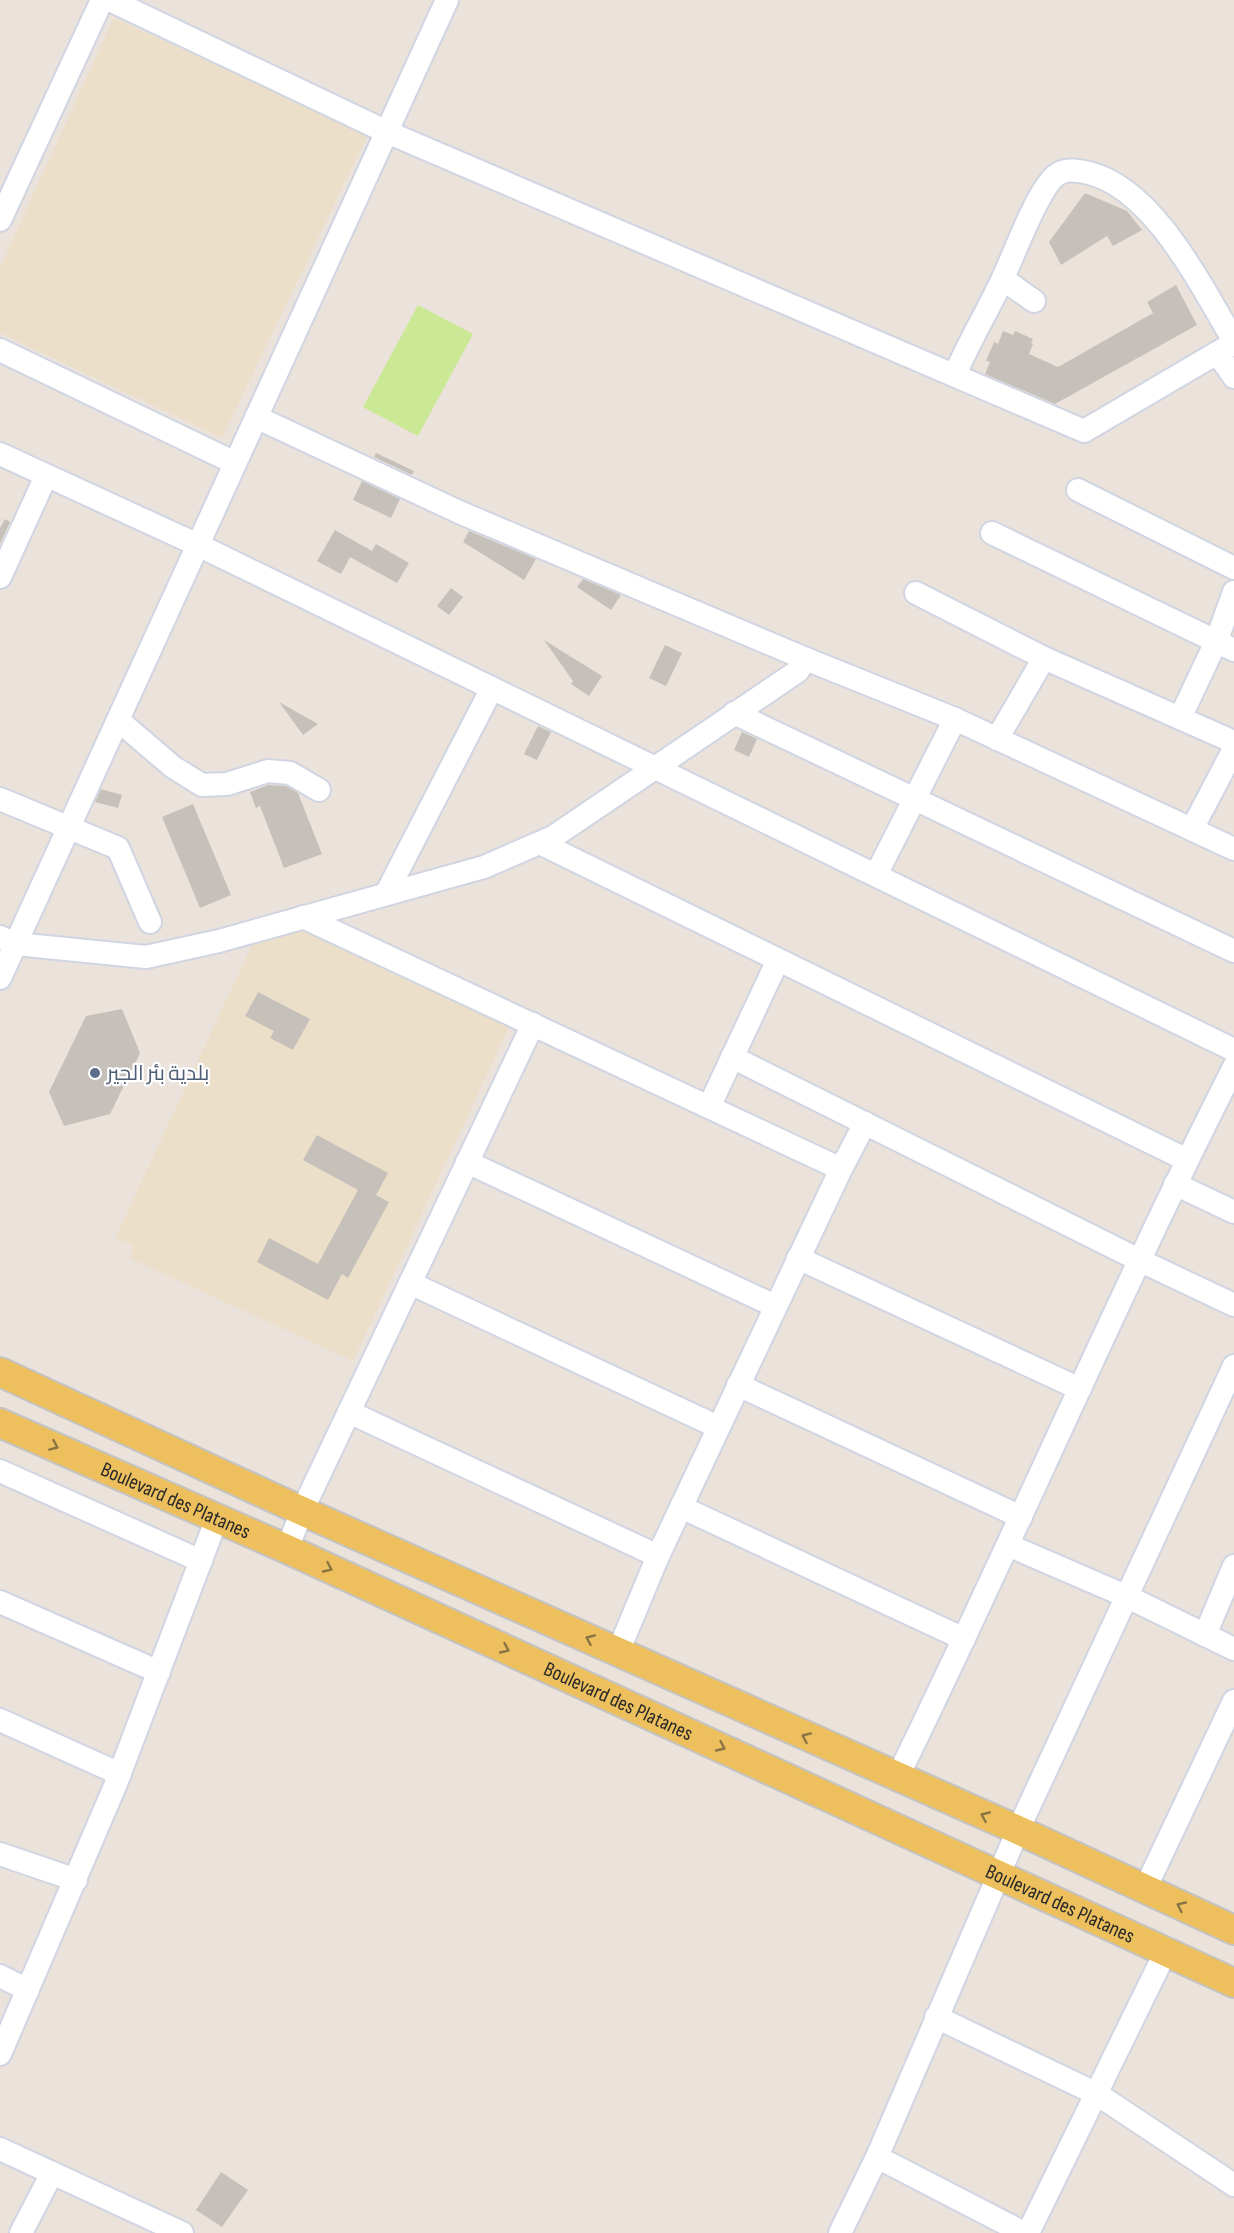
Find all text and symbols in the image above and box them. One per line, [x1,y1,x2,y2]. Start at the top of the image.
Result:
place label: بلدية بئر الجير [106,1061,209,1086]
marker: بلدية بئر الجير [88,1066,102,1080]
one-way arrow [47,1439,58,1451]
street label: Boulevard des Platanes [97,1457,254,1544]
one-way arrow [321,1561,332,1573]
one-way arrow [586,1635,597,1647]
one-way arrow [499,1642,510,1654]
street label: Boulevard des Platanes [540,1656,697,1746]
one-way arrow [802,1732,813,1744]
one-way arrow [714,1740,725,1752]
one-way arrow [980,1811,991,1823]
street label: Boulevard des Platanes [982,1859,1138,1949]
one-way arrow [1176,1901,1187,1913]

